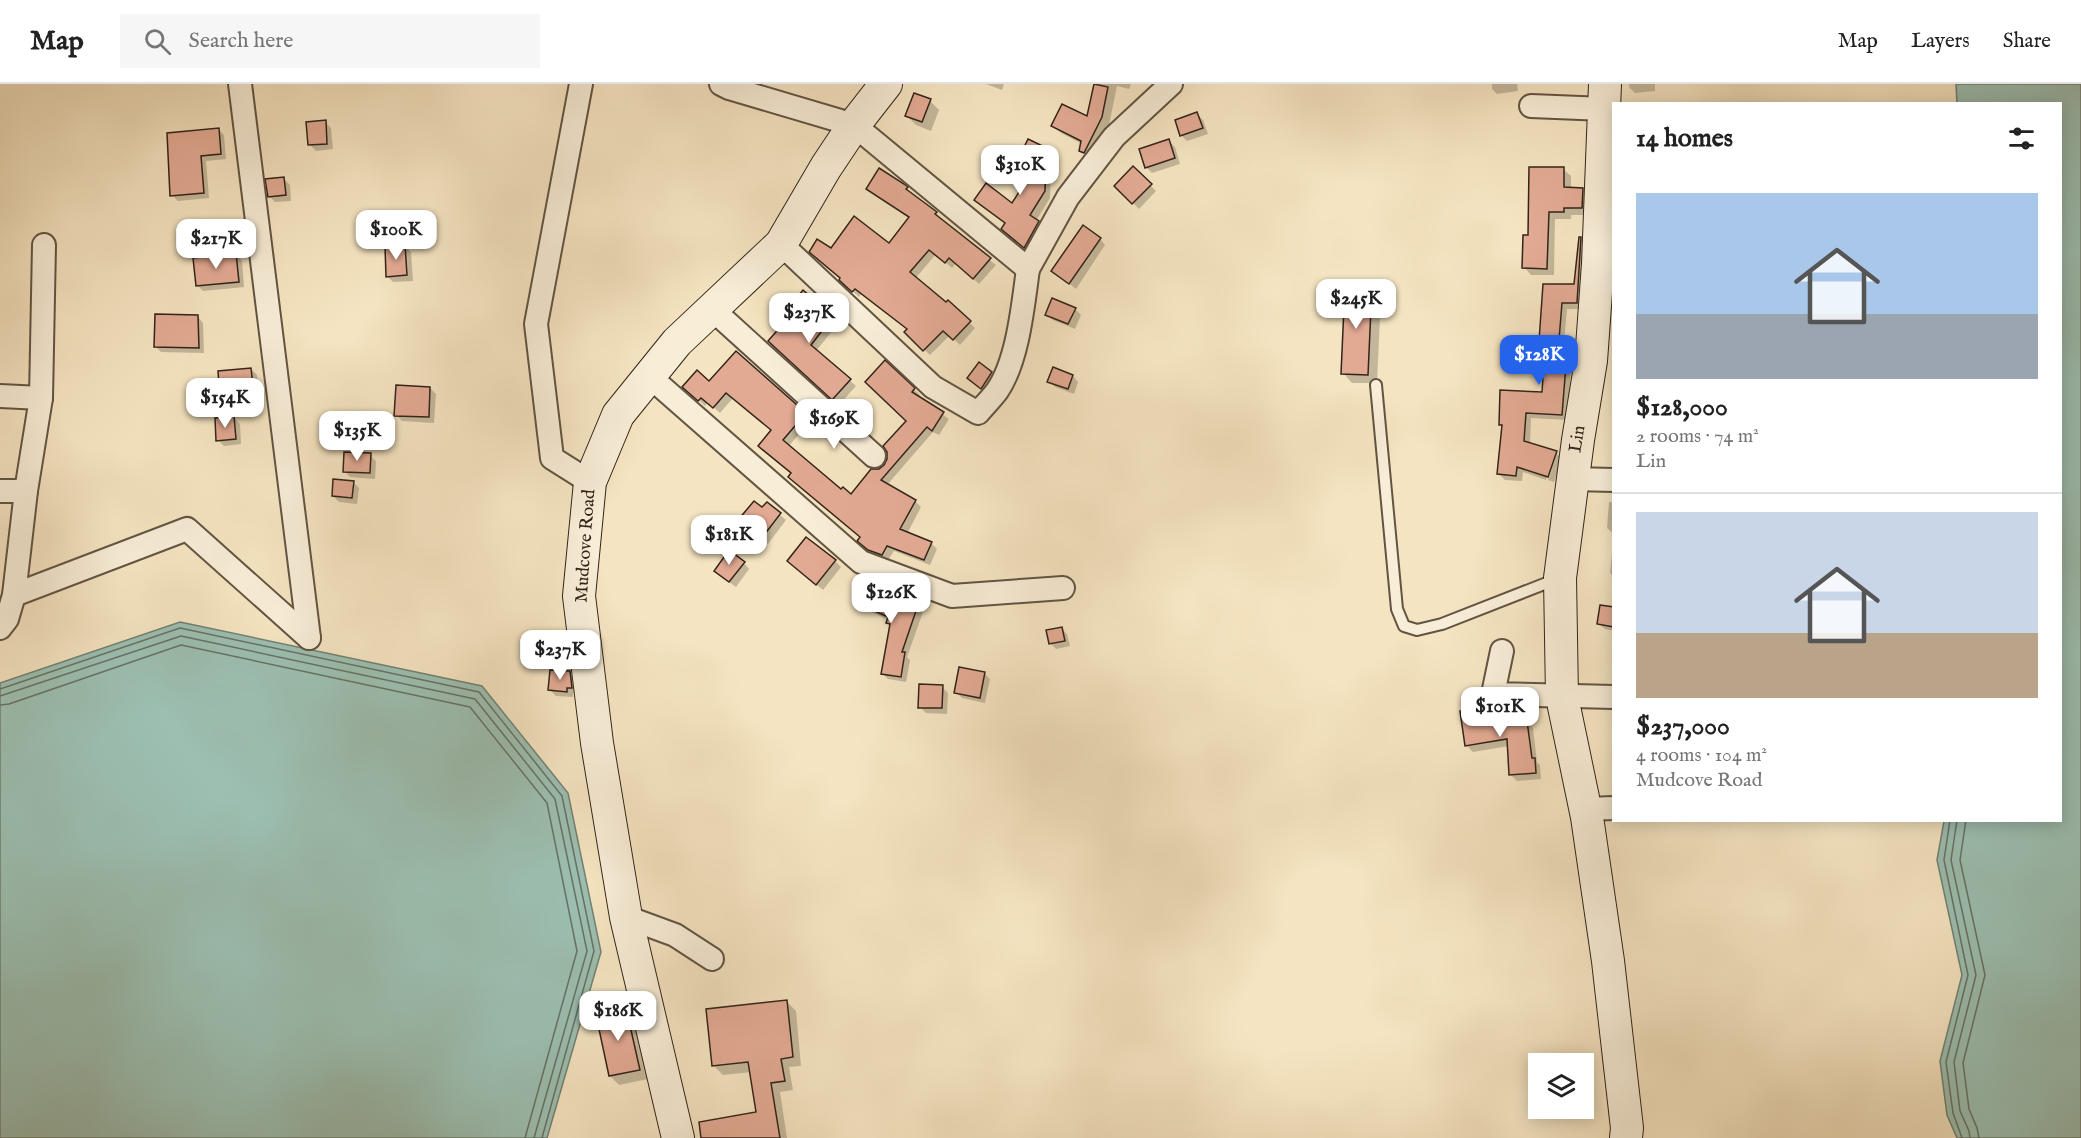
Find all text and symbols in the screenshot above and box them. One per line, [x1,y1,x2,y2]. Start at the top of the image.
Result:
search box [120,14,540,68]
text: Map [30,24,84,59]
icon: search [141,25,174,58]
text: Search here [189,27,293,55]
text: Map [1838,28,1878,55]
text: Layers [1911,28,1970,55]
text: Share [2003,28,2051,55]
text: 14 homes [1636,122,1733,155]
icon: filters [2005,122,2038,155]
pin: $310K [978,145,1062,196]
text: $310K [995,152,1045,177]
pin: $100K [354,210,438,261]
text: $100K [370,217,422,242]
pin: $217K [174,219,258,270]
text: $217K [190,226,242,251]
icon: home [1783,232,1891,340]
pin: $245K [1314,279,1398,330]
text: $245K [1330,286,1382,311]
pin: $237K [767,293,851,344]
text: $237K [783,300,835,325]
pin: $128K [1497,335,1581,386]
text: $128K [1514,342,1564,367]
pin: $154K [183,378,267,429]
text: $154K [200,385,250,410]
text: $128,000 [1636,391,1728,424]
pin: $169K [792,399,876,450]
text: $169K [809,406,859,431]
pin: $135K [315,411,399,462]
text: $135K [333,418,381,443]
street label: Lin [1565,423,1592,454]
text: 2 rooms · 74 m² [1636,424,1759,449]
text: Lin [1636,449,1666,474]
street label: Mudcove Road [571,488,601,604]
pin: $181K [687,515,771,566]
text: $181K [705,522,753,547]
icon: home [1783,551,1891,659]
pin: $126K [849,573,933,624]
text: $126K [866,580,916,605]
pin: $237K [518,630,602,681]
text: $237K [534,637,586,662]
pin: $101K [1458,687,1542,738]
text: $101K [1475,694,1525,719]
text: $237,000 [1636,710,1730,743]
text: 4 rooms · 104 m² [1636,743,1767,768]
text: Mudcove Road [1636,768,1762,793]
pin: $186K [576,991,660,1042]
text: $186K [593,998,643,1023]
map controls [1528,1053,1594,1119]
button: layers [1528,1053,1594,1119]

